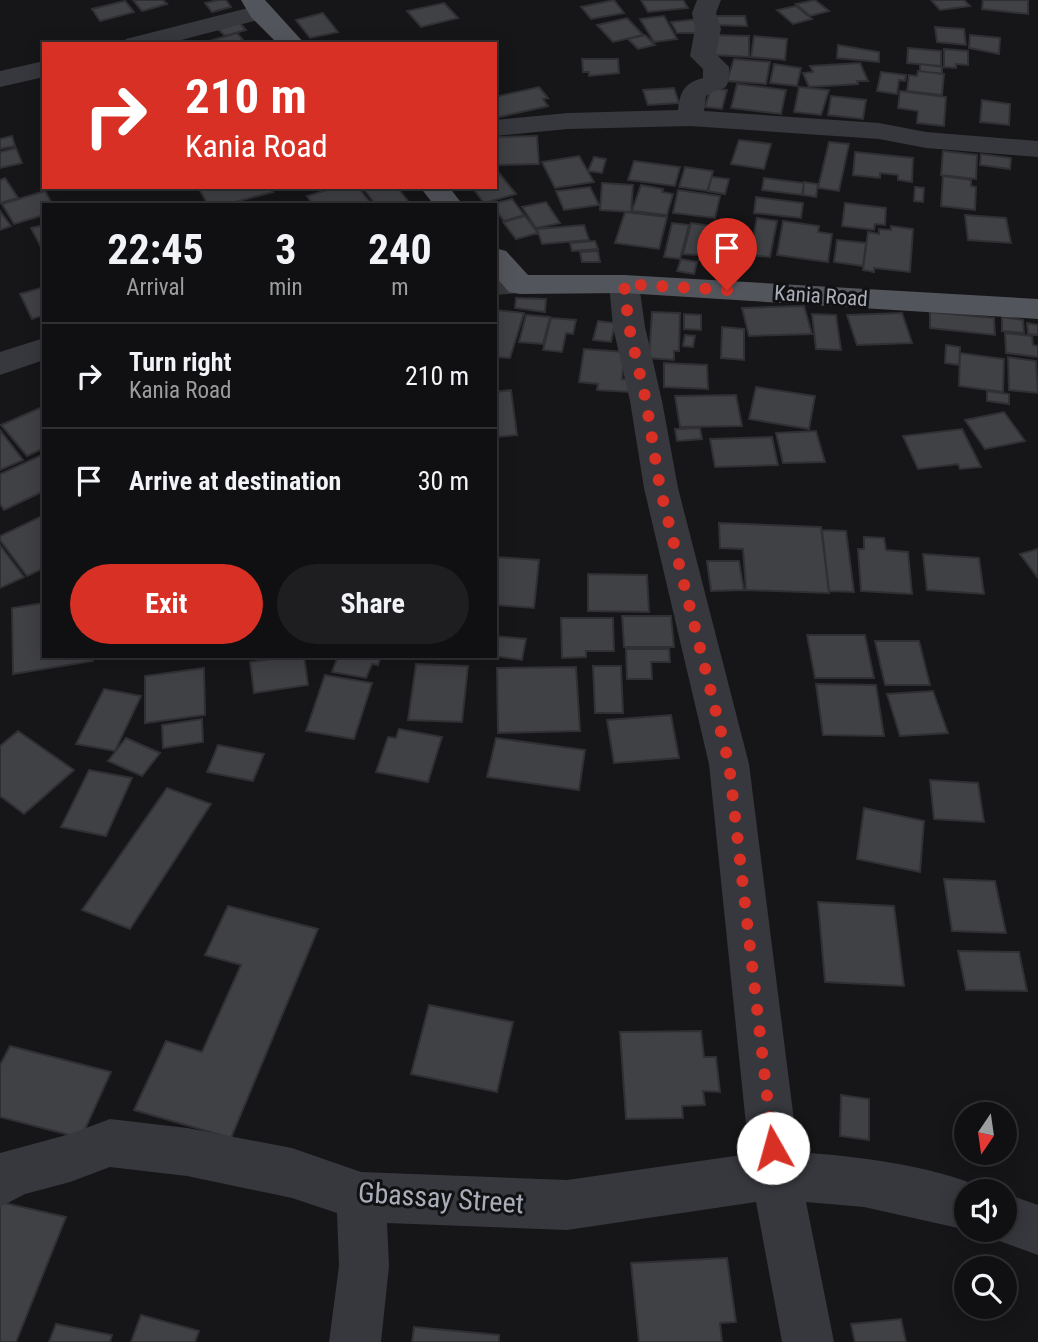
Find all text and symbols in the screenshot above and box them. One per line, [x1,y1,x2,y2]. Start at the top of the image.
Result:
text: 210 m [185,68,307,125]
icon: right [70,70,161,161]
text: Kania Road [185,127,328,165]
pin [697,218,757,290]
text: 22:45 [107,225,204,274]
text: 3 [275,225,296,274]
text: 240 [368,225,432,274]
icon: arrive [708,229,746,267]
text: Arrival [126,274,185,301]
text: min [269,274,303,301]
text: m [391,274,408,301]
street label: Kania Road [774,281,868,311]
text: Turn right [129,347,231,377]
icon: right [70,357,108,395]
text: 210 m [405,361,469,391]
text: Kania Road [129,377,231,404]
icon: arrive [70,462,108,500]
text: Arrive at destination [129,466,341,496]
text: 30 m [418,466,469,496]
button: Exit [70,564,263,644]
button: Share [277,564,469,644]
north arrow [954,1102,1017,1166]
map controls [954,1102,1017,1319]
position arrow [736,1111,810,1185]
street label: Gbassay Street [357,1176,525,1220]
button: sound [954,1179,1017,1242]
button: search [954,1256,1017,1319]

